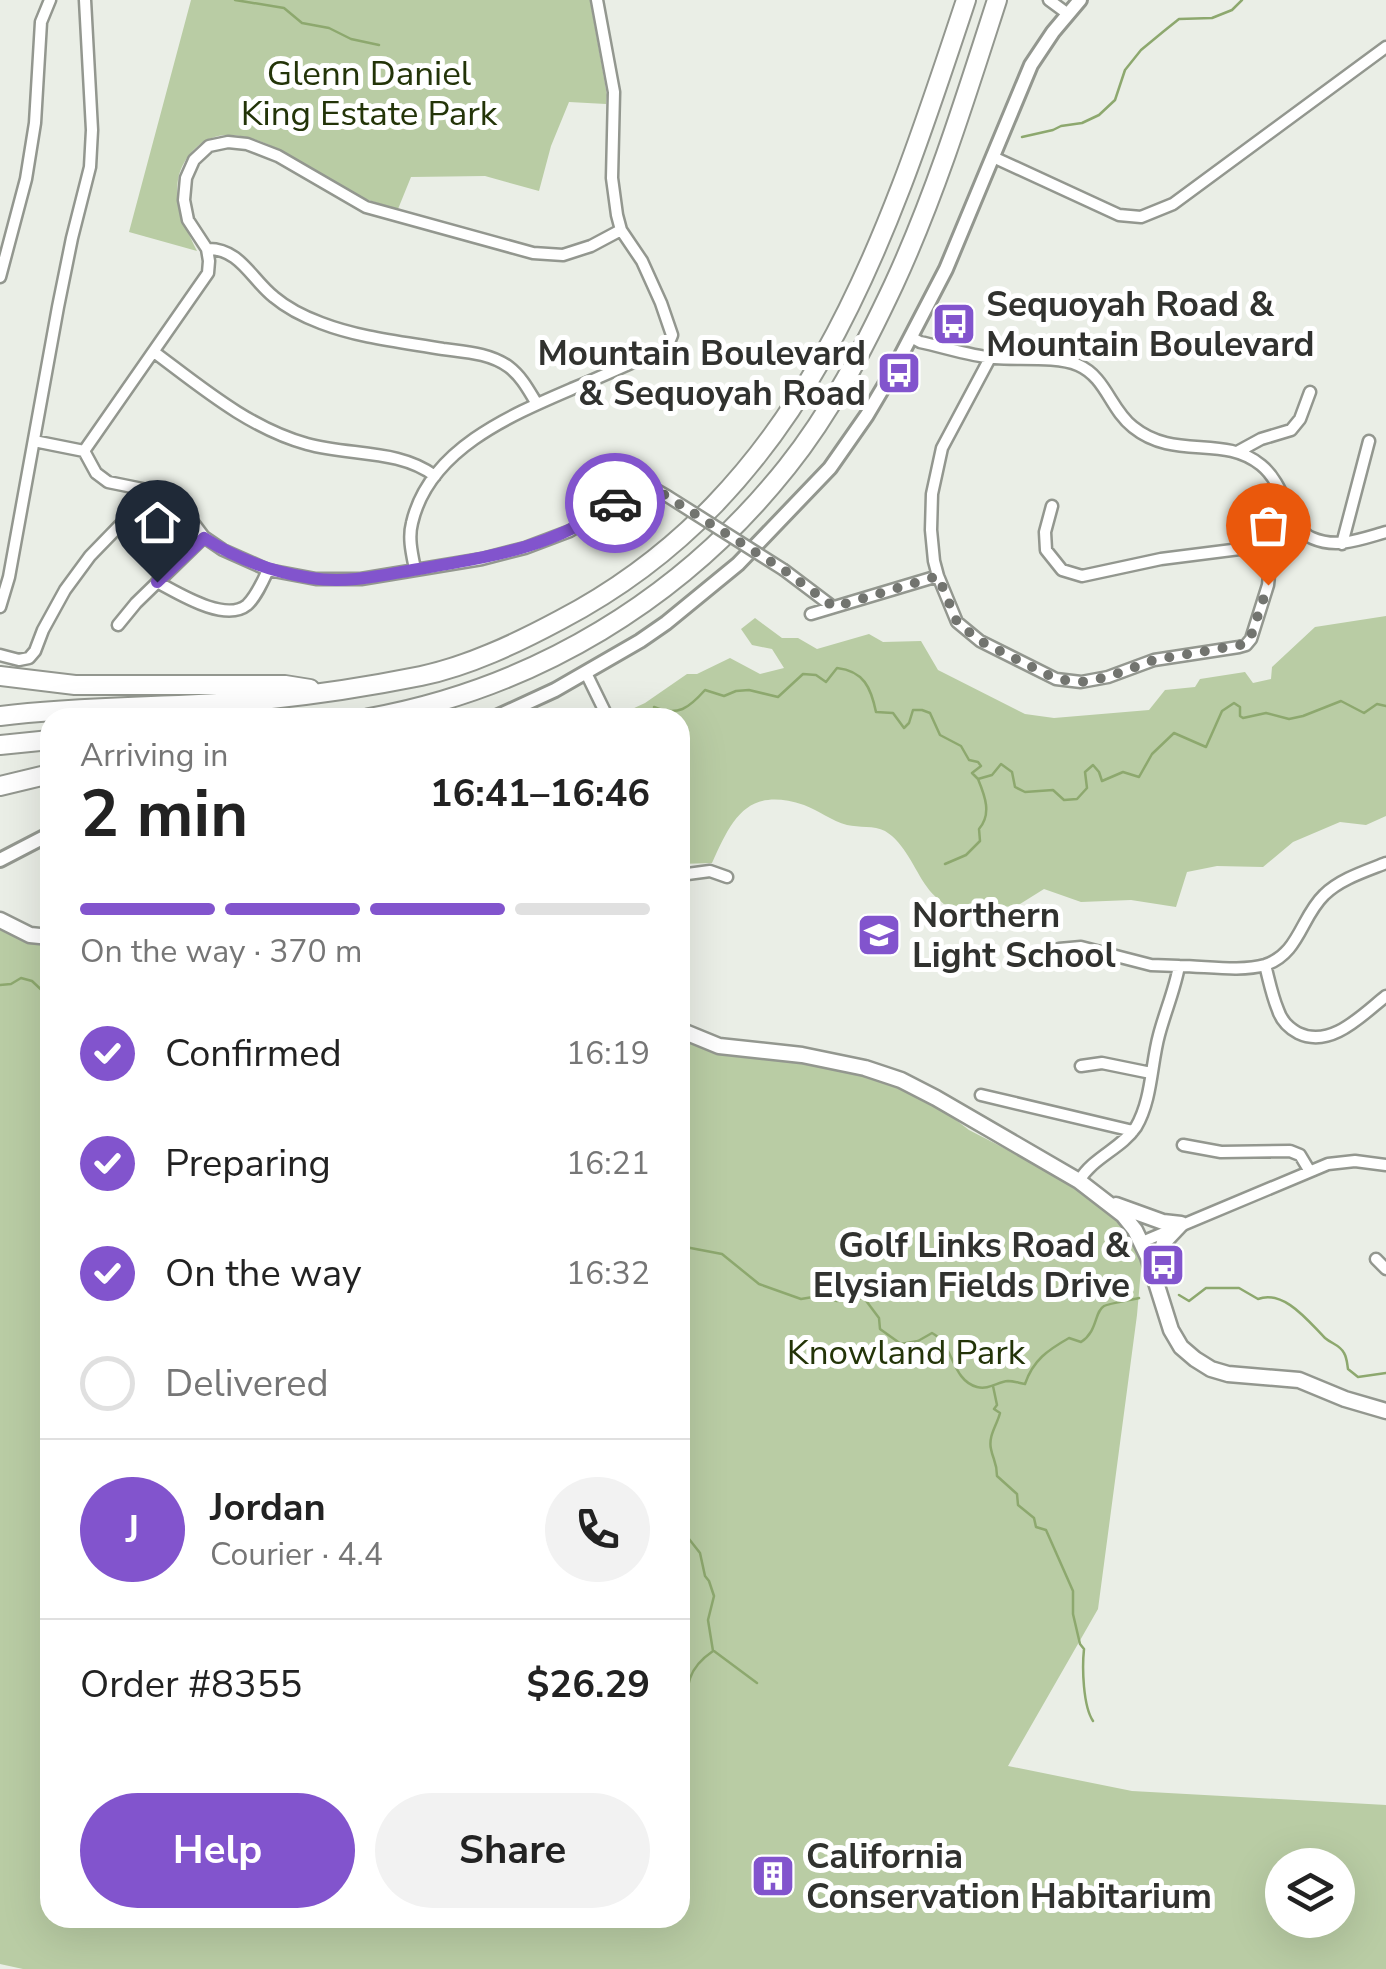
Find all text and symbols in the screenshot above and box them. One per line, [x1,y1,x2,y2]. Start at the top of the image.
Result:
park label: Glenn Daniel King Estate Park [241,50,498,137]
place label: Sequoyah Road & Mountain Boulevard [986,281,1315,368]
bus stop icon: Sequoyah Road & Mountain Boulevard [931,301,977,347]
place label: Mountain Boulevard & Sequoyah Road [537,330,866,417]
bus stop icon: Mountain Boulevard & Sequoyah Road [876,350,922,396]
courier [565,453,665,553]
icon: car [588,476,643,531]
pin [115,480,200,583]
pin [1226,483,1311,586]
icon: home [130,495,185,550]
icon: bag [1241,498,1296,553]
text: Arriving in [80,734,228,777]
text: 16:41–16:46 [430,768,650,819]
text: 2 min [80,770,248,859]
place label: Northern Light School [912,892,1116,979]
school or university icon: Northern Light School [856,912,902,958]
text: On the way · 370 m [80,930,362,973]
icon: check [80,1026,135,1081]
text: Confirmed [165,1028,342,1079]
text: 16:19 [566,1032,650,1075]
icon: check [80,1136,135,1191]
text: Preparing [165,1138,331,1189]
text: 16:21 [566,1142,650,1185]
place label: Golf Links Road & Elysian Fields Drive [813,1222,1131,1309]
bus stop icon: Golf Links Road & Elysian Fields Drive [1140,1242,1186,1288]
icon: check [80,1246,135,1301]
text: On the way [165,1248,361,1299]
text: 16:32 [566,1252,650,1295]
park label: Knowland Park [787,1329,1026,1376]
text: Delivered [165,1358,329,1409]
button: phone [545,1477,650,1582]
text: Jordan [210,1482,326,1533]
text: J [126,1504,139,1555]
text: Courier · 4.4 [210,1533,383,1576]
text: Order #8355 [80,1659,302,1710]
text: $26.29 [527,1659,650,1710]
button: Help [80,1793,355,1908]
button: Share [375,1793,650,1908]
place label: California Conservation Habitarium [806,1833,1212,1920]
map controls [1265,1848,1355,1938]
button: layers [1265,1848,1355,1938]
building icon: California Conservation Habitarium [750,1853,796,1899]

